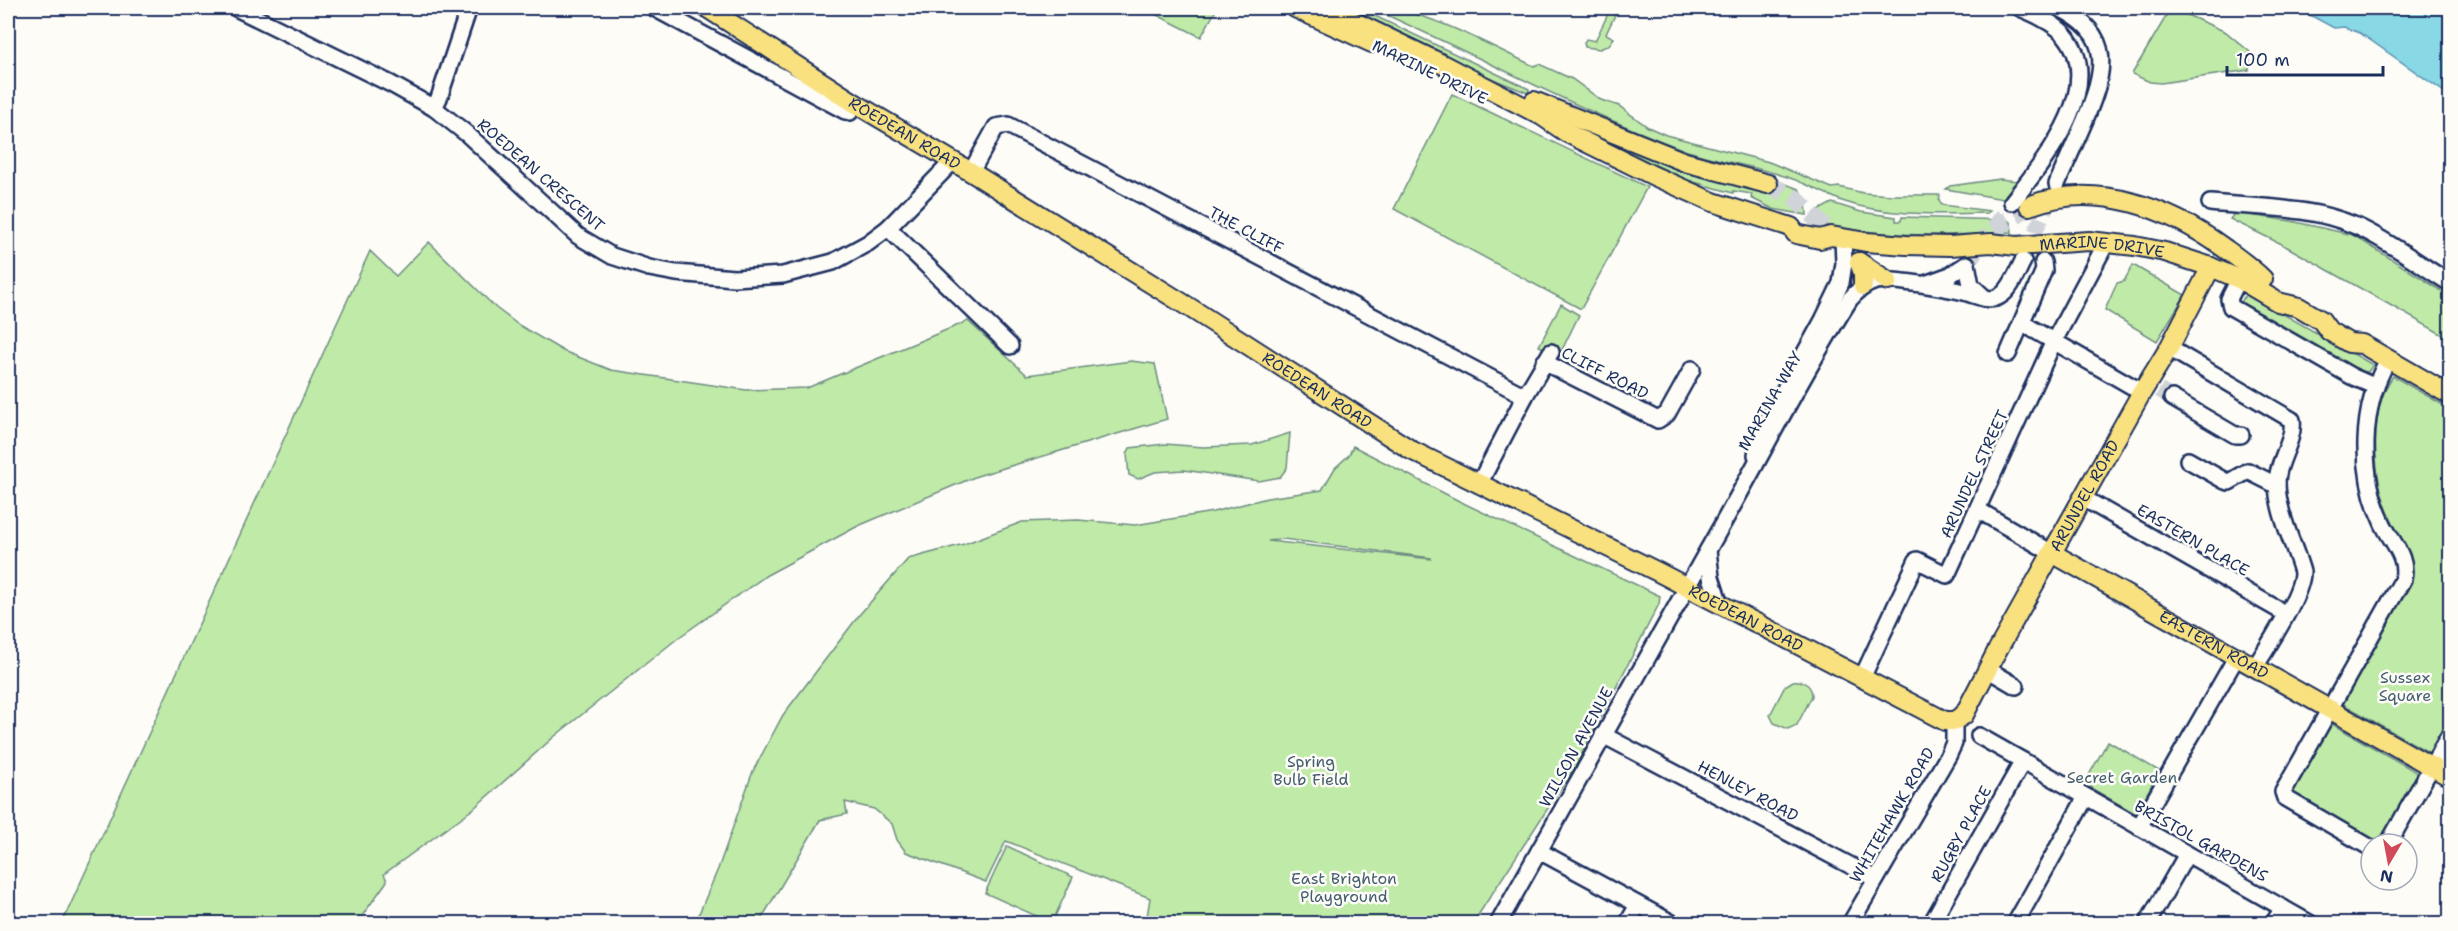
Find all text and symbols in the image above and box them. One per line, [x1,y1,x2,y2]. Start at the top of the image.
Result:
street label: MARINE DRIVE [1369,35,1491,109]
scale bar [2227,39,2383,77]
text: 100 m [2236,48,2290,72]
street label: ROEDEAN ROAD [845,92,965,174]
street label: ROEDEAN CRESCENT [473,114,609,236]
street label: THE CLIFF [1205,202,1287,258]
street label: MARINE DRIVE [2039,230,2166,262]
street label: CLIFF ROAD [1558,342,1652,404]
street label: ROEDEAN ROAD [1259,347,1376,433]
street label: MARINA WAY [1733,347,1807,454]
street label: ARUNDEL STREET [1935,407,2013,541]
street label: ARUNDEL ROAD [2044,436,2124,555]
street label: EASTERN PLACE [2133,499,2253,581]
street label: ROEDEAN ROAD [1685,579,1807,656]
street label: EASTERN ROAD [2156,605,2273,683]
park label: Sussex Square [2379,667,2431,706]
street label: WILSON AVENUE [1534,683,1618,811]
street label: WHITEHAWK ROAD [1845,744,1939,886]
park label: Spring Bulb Field [1273,751,1349,790]
street label: HENLEY ROAD [1694,756,1802,826]
park label: Secret Garden [2067,767,2178,788]
street label: RUGBY PLACE [1926,782,1996,886]
street label: BRISTOL GARDENS [2130,796,2272,886]
north arrow [2359,832,2419,892]
text: N [2378,865,2395,888]
park label: East Brighton Playground [1291,868,1397,907]

